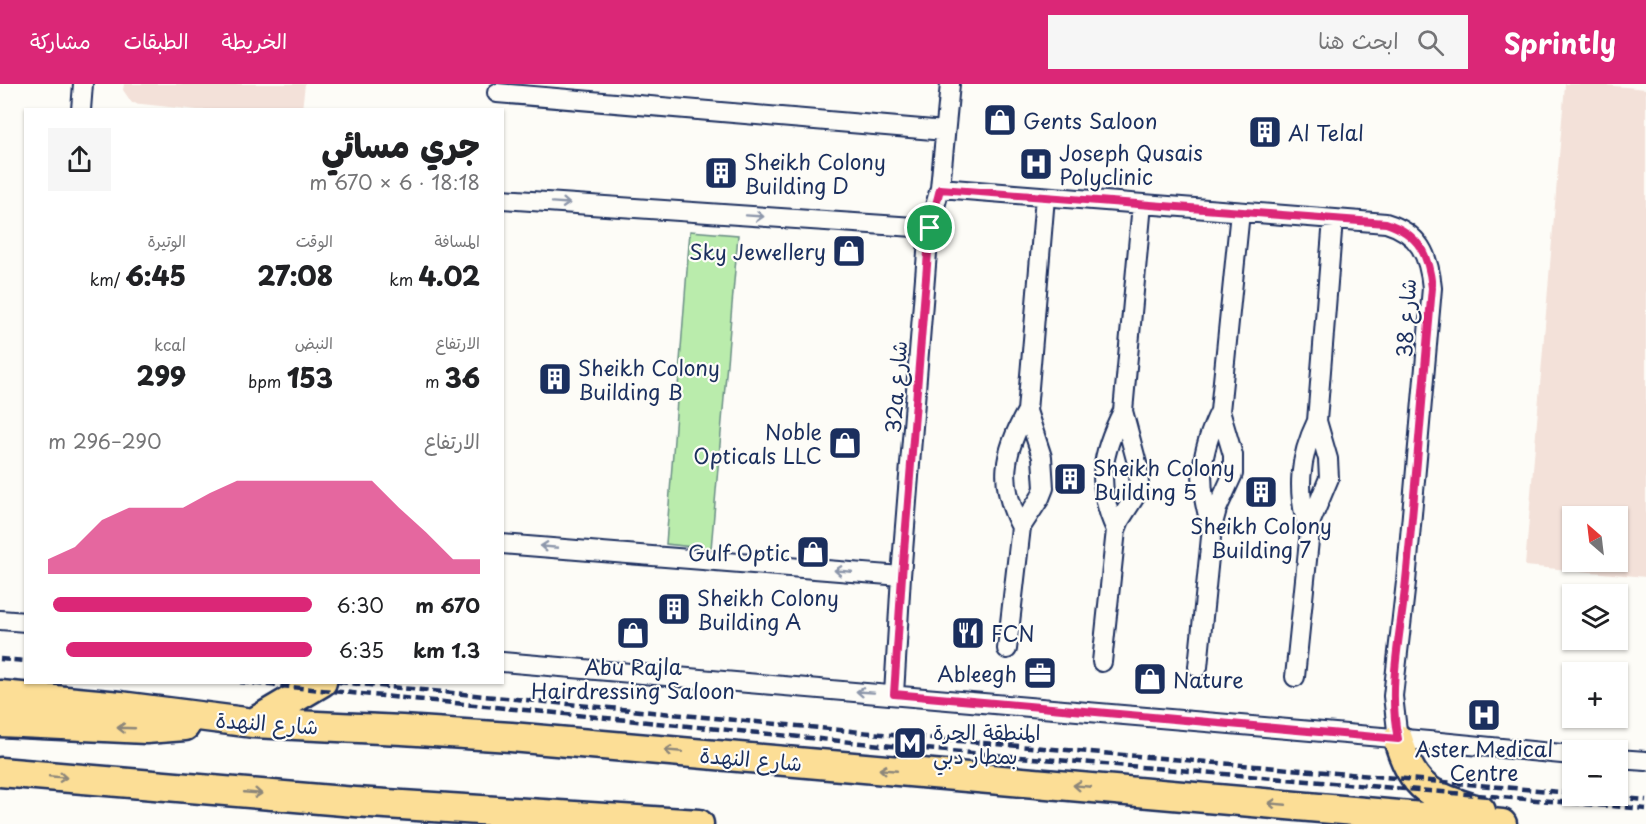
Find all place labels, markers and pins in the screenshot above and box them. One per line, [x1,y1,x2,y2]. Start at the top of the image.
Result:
shop icon: Gents Saloon [982,102,1018,138]
place label: Gents Saloon [1023,104,1157,136]
building icon: Al Telal [1247,114,1283,150]
place label: Al Telal [1288,116,1364,148]
place label: Joseph Qusais Polyclinic [1059,136,1203,192]
place label: Sheikh Colony Building D [744,145,886,201]
hospital icon: Joseph Qusais Polyclinic [1018,146,1054,182]
building icon: Sheikh Colony Building D [703,155,739,191]
pin [904,202,955,253]
shop icon: Sky Jewellery [831,233,867,269]
place label: Sky Jewellery [689,235,826,267]
place label: Sheikh Colony Building B [578,351,720,407]
building icon: Sheikh Colony Building B [537,361,573,397]
place label: Noble Opticals LLC [693,415,822,471]
shop icon: Noble Opticals LLC [827,425,863,461]
place label: Sheikh Colony Building 5 [1093,451,1235,507]
building icon: Sheikh Colony Building 5 [1052,461,1088,497]
building icon: Sheikh Colony Building 7 [1243,474,1279,510]
place label: Sheikh Colony Building 7 [1190,509,1332,565]
shop icon: Gulf Optic [795,534,831,570]
place label: Gulf Optic [688,536,790,568]
place label: Sheikh Colony Building A [697,581,839,637]
building icon: Sheikh Colony Building A [656,591,692,627]
shop icon: Abu Rajla Hairdressing Saloon [615,615,651,651]
restaurant icon: FCN [950,615,986,651]
place label: FCN [991,617,1035,649]
place label: Abu Rajla Hairdressing Saloon [531,650,735,706]
office icon: Ableegh [1022,655,1058,691]
place label: Ableegh [937,657,1017,689]
shop icon: Nature [1132,661,1168,697]
place label: Nature [1173,663,1244,695]
hospital icon: Aster Medical Centre [1466,697,1502,733]
place label: المنطقة الحرة بمطار دبي [933,715,1041,776]
metro station icon: المنطقة الحرة بمطار دبي [892,725,928,761]
place label: Aster Medical Centre [1415,732,1553,788]

